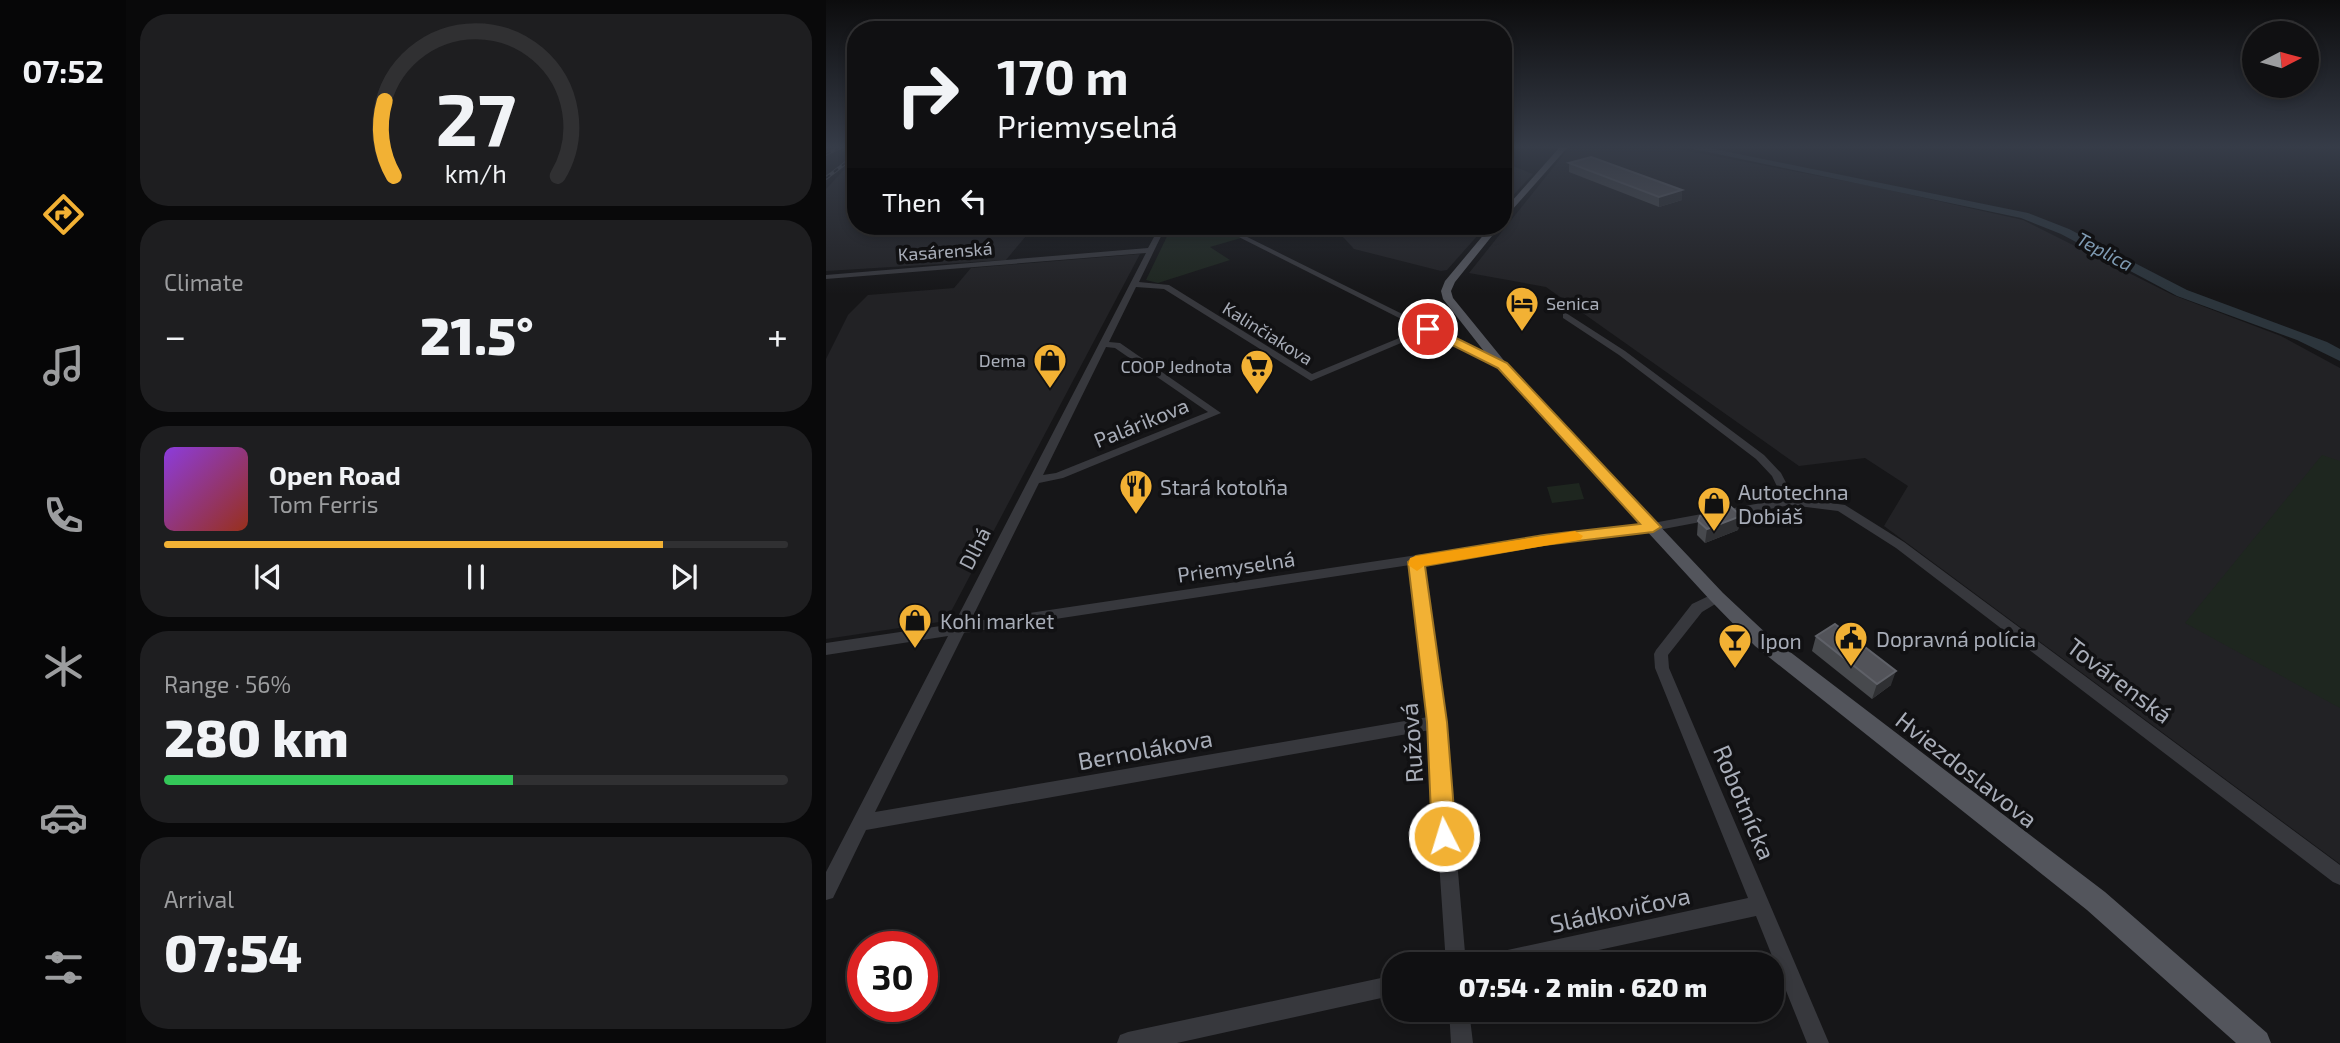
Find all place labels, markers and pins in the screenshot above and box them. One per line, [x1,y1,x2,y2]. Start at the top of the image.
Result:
hotel icon: Senica [1503,284,1541,333]
place label: Senica [1546,292,1599,314]
pin [1398,299,1458,359]
shop icon: Dema [1031,341,1069,390]
supermarket icon: COOP Jednota [1238,347,1276,396]
place label: Dema [979,349,1026,371]
place label: COOP Jednota [1120,355,1232,377]
restaurant icon: Stará kotolňa [1117,467,1155,516]
place label: Stará kotolňa [1160,474,1288,499]
place label: Autotechna Dobiáš [1738,479,1848,528]
shop icon: Autotechna Dobiáš [1695,484,1733,533]
shop icon: Kohi market [896,601,934,650]
place label: Kohi market [940,608,1054,633]
public building icon: Dopravná polícia [1832,619,1870,668]
bar icon: Ipon [1716,621,1754,670]
place label: Dopravná polícia [1876,626,2036,651]
place label: Ipon [1760,628,1802,653]

